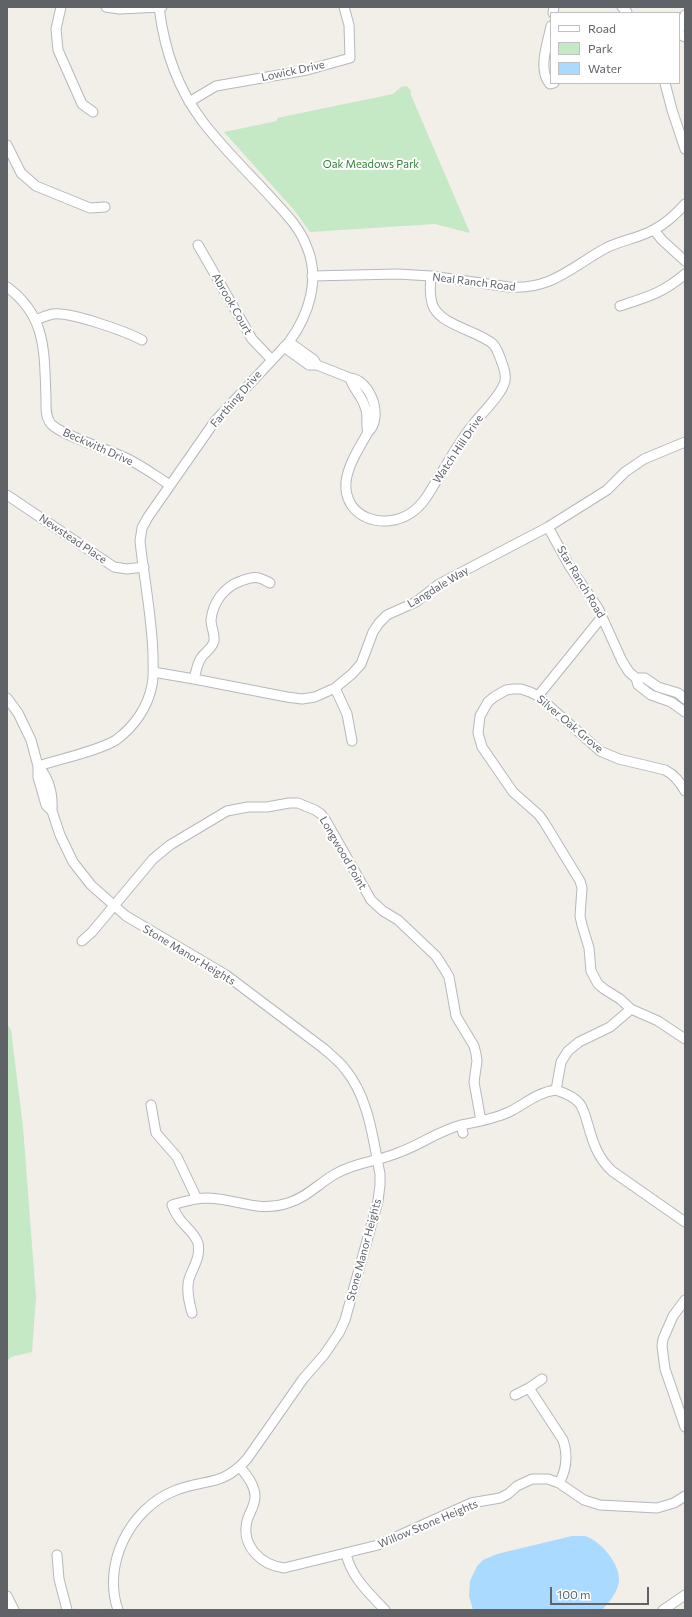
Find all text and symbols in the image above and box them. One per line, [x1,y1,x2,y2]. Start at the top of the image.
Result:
legend [550,12,680,84]
text: Road [588,21,616,35]
text: Park [588,41,613,55]
street label: Lowick Drive [260,58,326,84]
text: Water [588,61,622,75]
park label: Oak Meadows Park [323,157,419,171]
street label: Neal Ranch Road [432,270,516,294]
street label: Abrook Court [209,271,255,337]
street label: Farthing Drive [208,368,264,430]
street label: Watch Hill Drive [430,412,486,486]
street label: Beckwith Drive [61,426,135,468]
street label: Newstead Place [37,511,109,567]
street label: Star Ranch Road [554,543,608,621]
street label: Langdale Way [405,564,471,610]
street label: Silver Oak Grove [534,692,606,756]
street label: Longwood Point [317,814,369,892]
street label: Stone Manor Heights [140,922,238,988]
street label: Stone Manor Heights [344,1197,384,1303]
street label: Willow Stone Heights [376,1497,480,1551]
scale bar [552,1579,651,1605]
text: 100 m [557,1587,591,1601]

